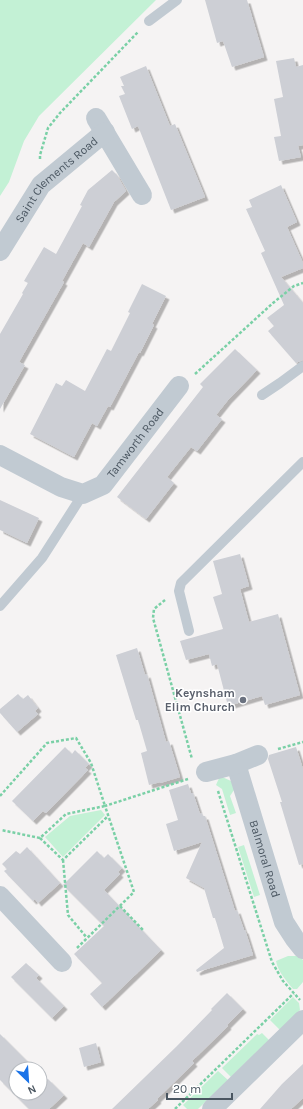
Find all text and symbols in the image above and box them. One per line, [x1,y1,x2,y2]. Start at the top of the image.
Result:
street label: Saint Clements Road [12,134,101,225]
street label: Tamworth Road [104,405,167,481]
place label: Keynsham Elim Church [165,686,235,714]
marker: Keynsham Elim Church [238,695,248,705]
street label: Balmoral Road [246,818,283,899]
north arrow [8,1061,48,1101]
scale bar [167,1075,232,1101]
text: N [26,1082,38,1097]
text: 20 m [173,1082,201,1096]

